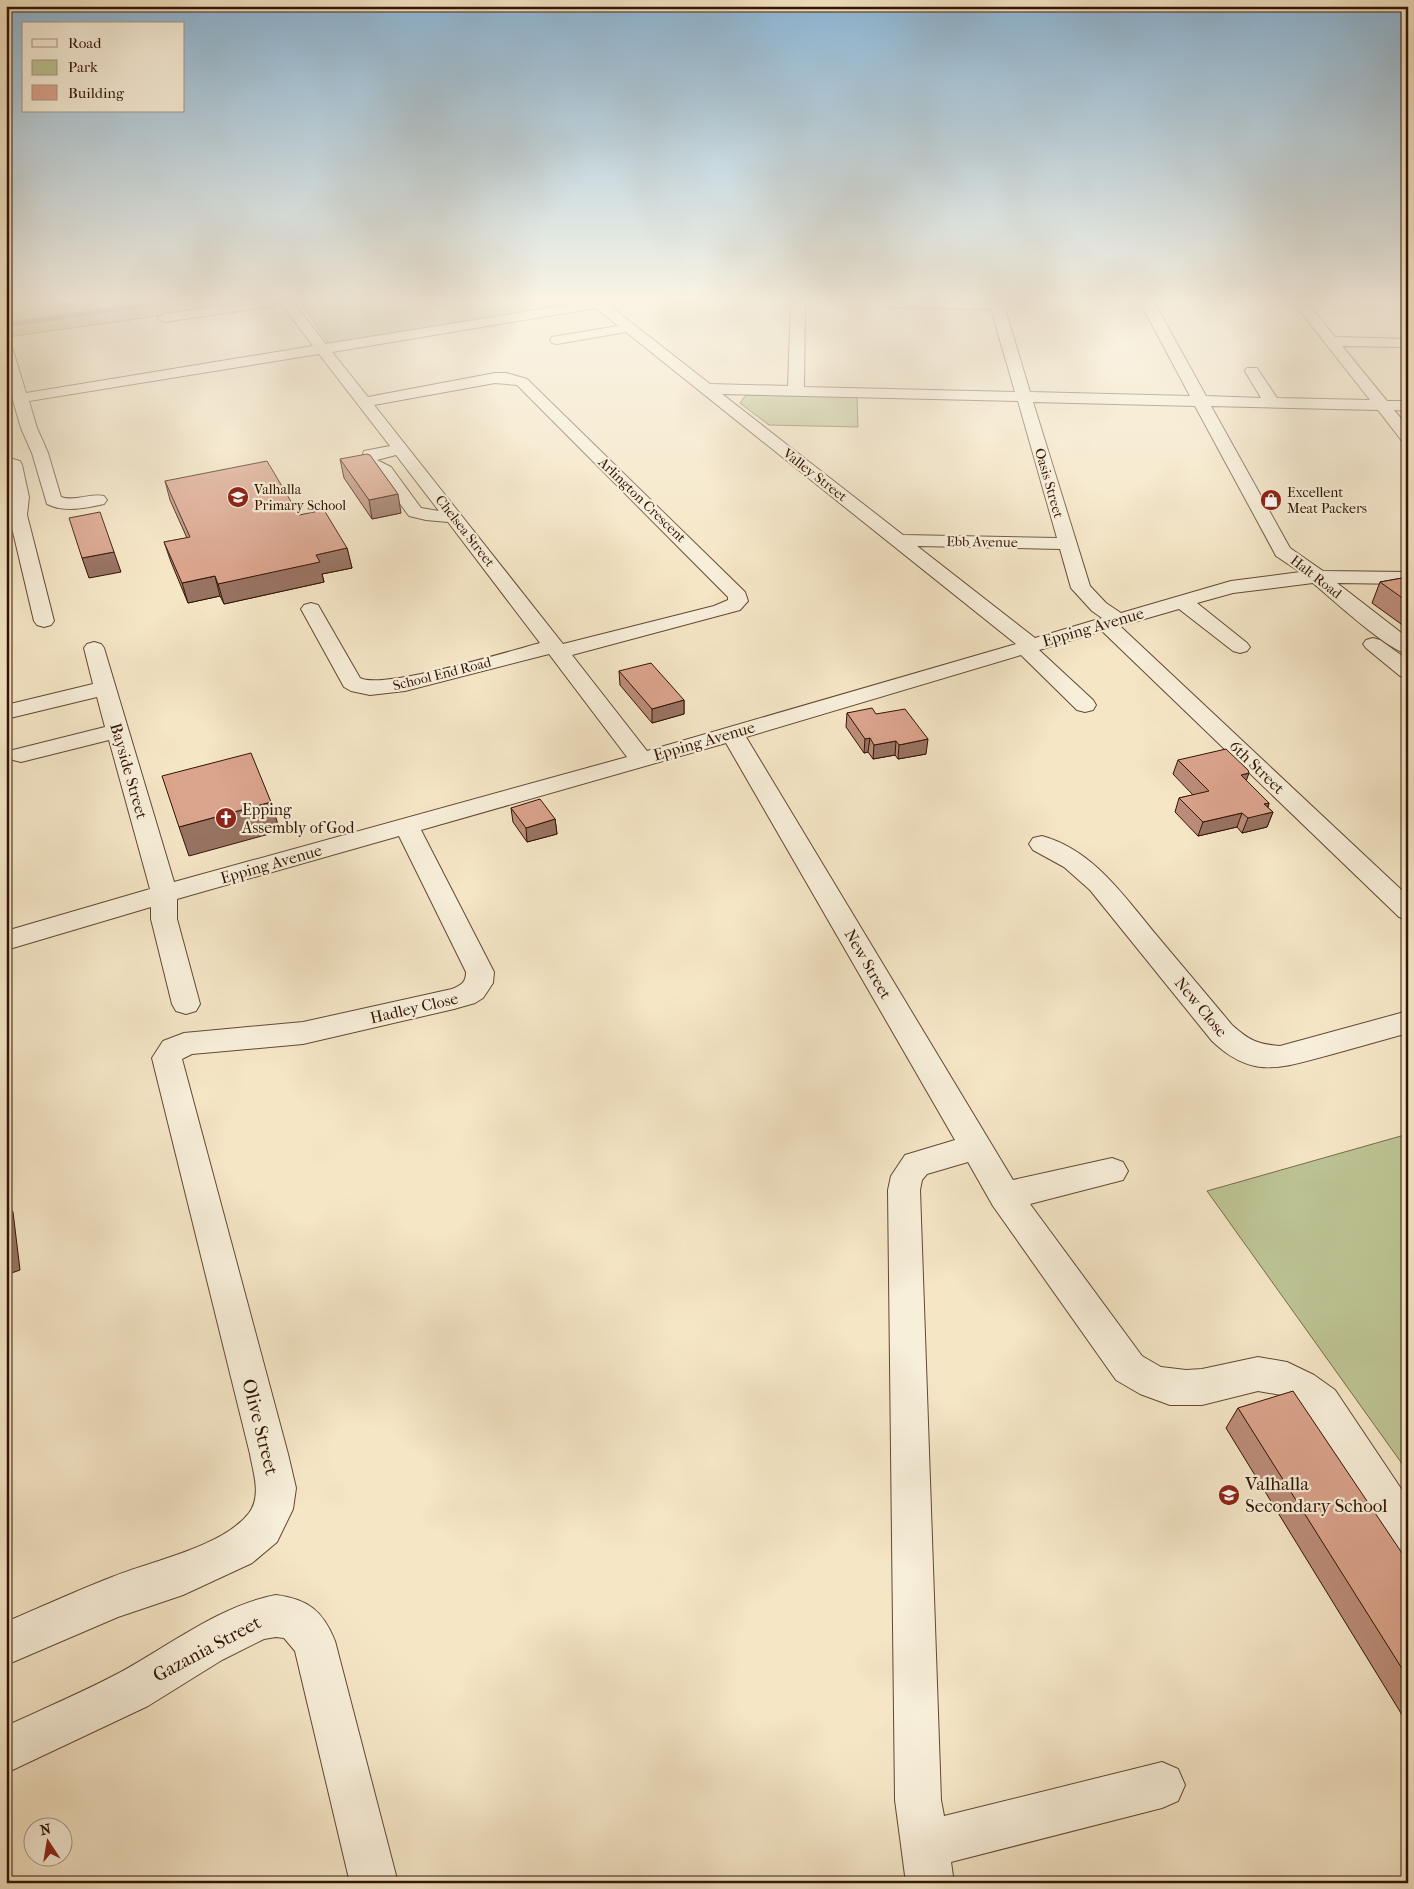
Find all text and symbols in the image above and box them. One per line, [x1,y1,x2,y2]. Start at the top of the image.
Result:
legend [22,22,185,112]
text: Road [68,34,102,52]
text: Park [68,58,98,76]
text: Building [68,84,125,102]
street label: Valley Street [779,444,850,505]
street label: Oasis Street [1031,446,1067,520]
street label: Arlington Crescent [594,453,689,546]
place label: Valhalla Primary School [253,481,346,514]
place label: Excellent Meat Packers [1287,484,1367,517]
school or university icon: Valhalla Primary School [226,485,250,509]
shop icon: Excellent Meat Packers [1259,488,1283,512]
street label: Chelsea Street [432,492,498,570]
street label: Ebb Avenue [946,533,1018,551]
street label: Halt Road [1287,552,1345,603]
street label: Epping Avenue [1040,603,1146,651]
street label: School End Road [391,654,493,694]
street label: Epping Avenue [651,717,757,765]
street label: Bayside Street [106,721,152,821]
street label: 6th Street [1226,736,1289,798]
place label: Epping Assembly of God [241,800,355,837]
church icon: Epping Assembly of God [214,806,238,830]
street label: Epping Avenue [218,840,324,888]
street label: New Street [840,926,896,1002]
street label: New Close [1171,973,1231,1041]
street label: Hadley Close [368,989,460,1027]
street label: Olive Street [237,1377,283,1478]
place label: Valhalla Secondary School [1244,1473,1388,1517]
school or university icon: Valhalla Secondary School [1217,1483,1241,1507]
street label: Gazania Street [149,1611,265,1687]
north arrow [22,1816,72,1866]
text: N [38,1820,53,1839]

